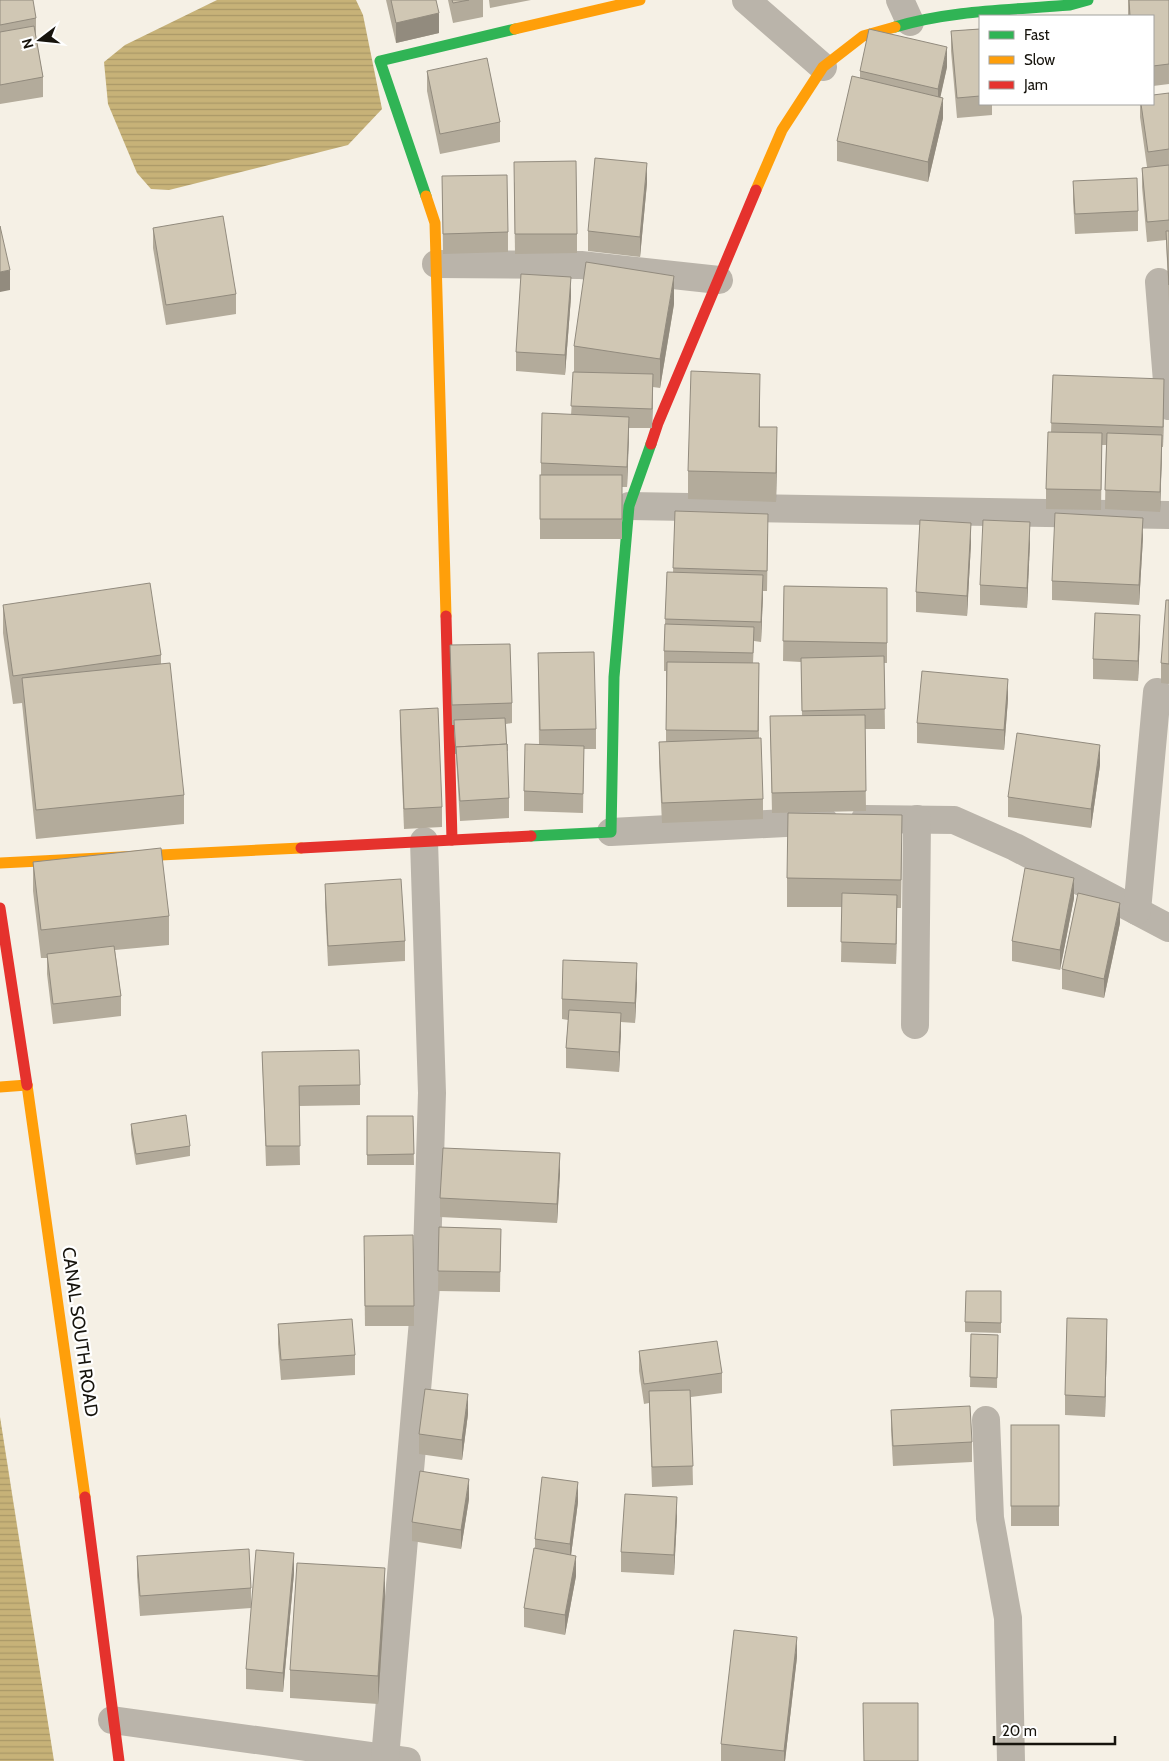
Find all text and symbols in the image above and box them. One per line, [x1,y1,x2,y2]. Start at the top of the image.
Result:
north arrow [15,15,65,65]
legend [979,15,1154,105]
text: Fast [1024,26,1049,44]
text: N [17,36,38,51]
text: Slow [1024,51,1055,69]
text: Jam [1023,76,1048,94]
street label: CANAL SOUTH ROAD [57,1246,103,1418]
scale bar [994,1714,1115,1746]
text: 20 m [1002,1722,1037,1740]

